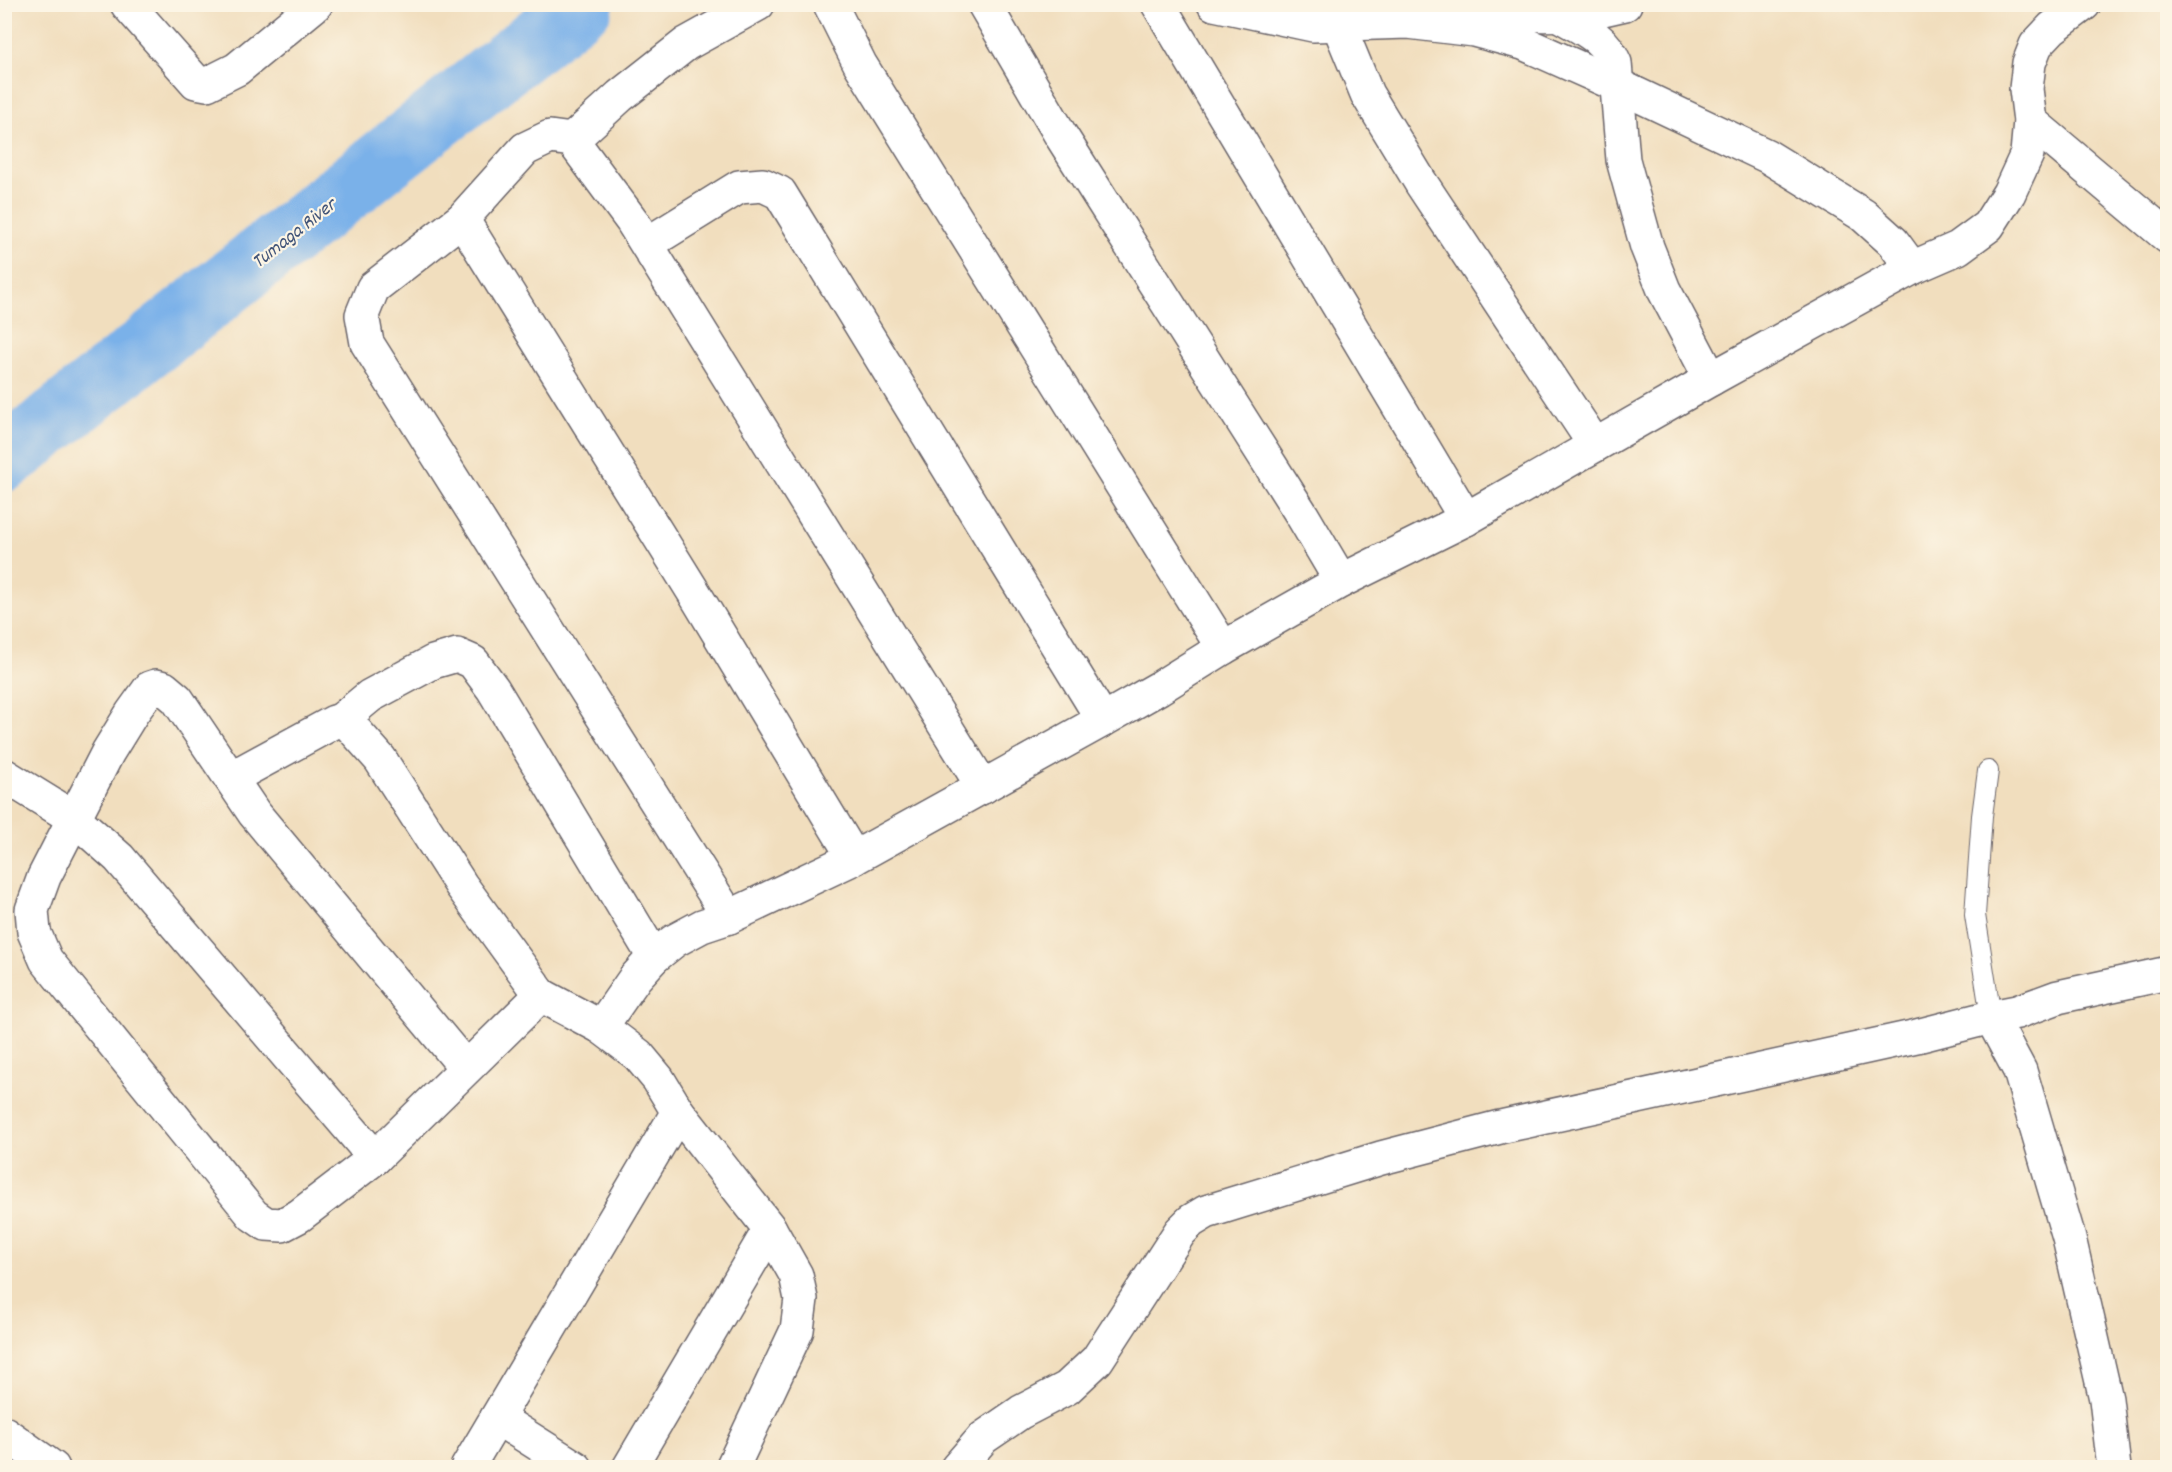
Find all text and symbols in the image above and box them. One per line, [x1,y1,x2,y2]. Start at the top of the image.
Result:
water label: Tumaga River [247,191,345,276]

